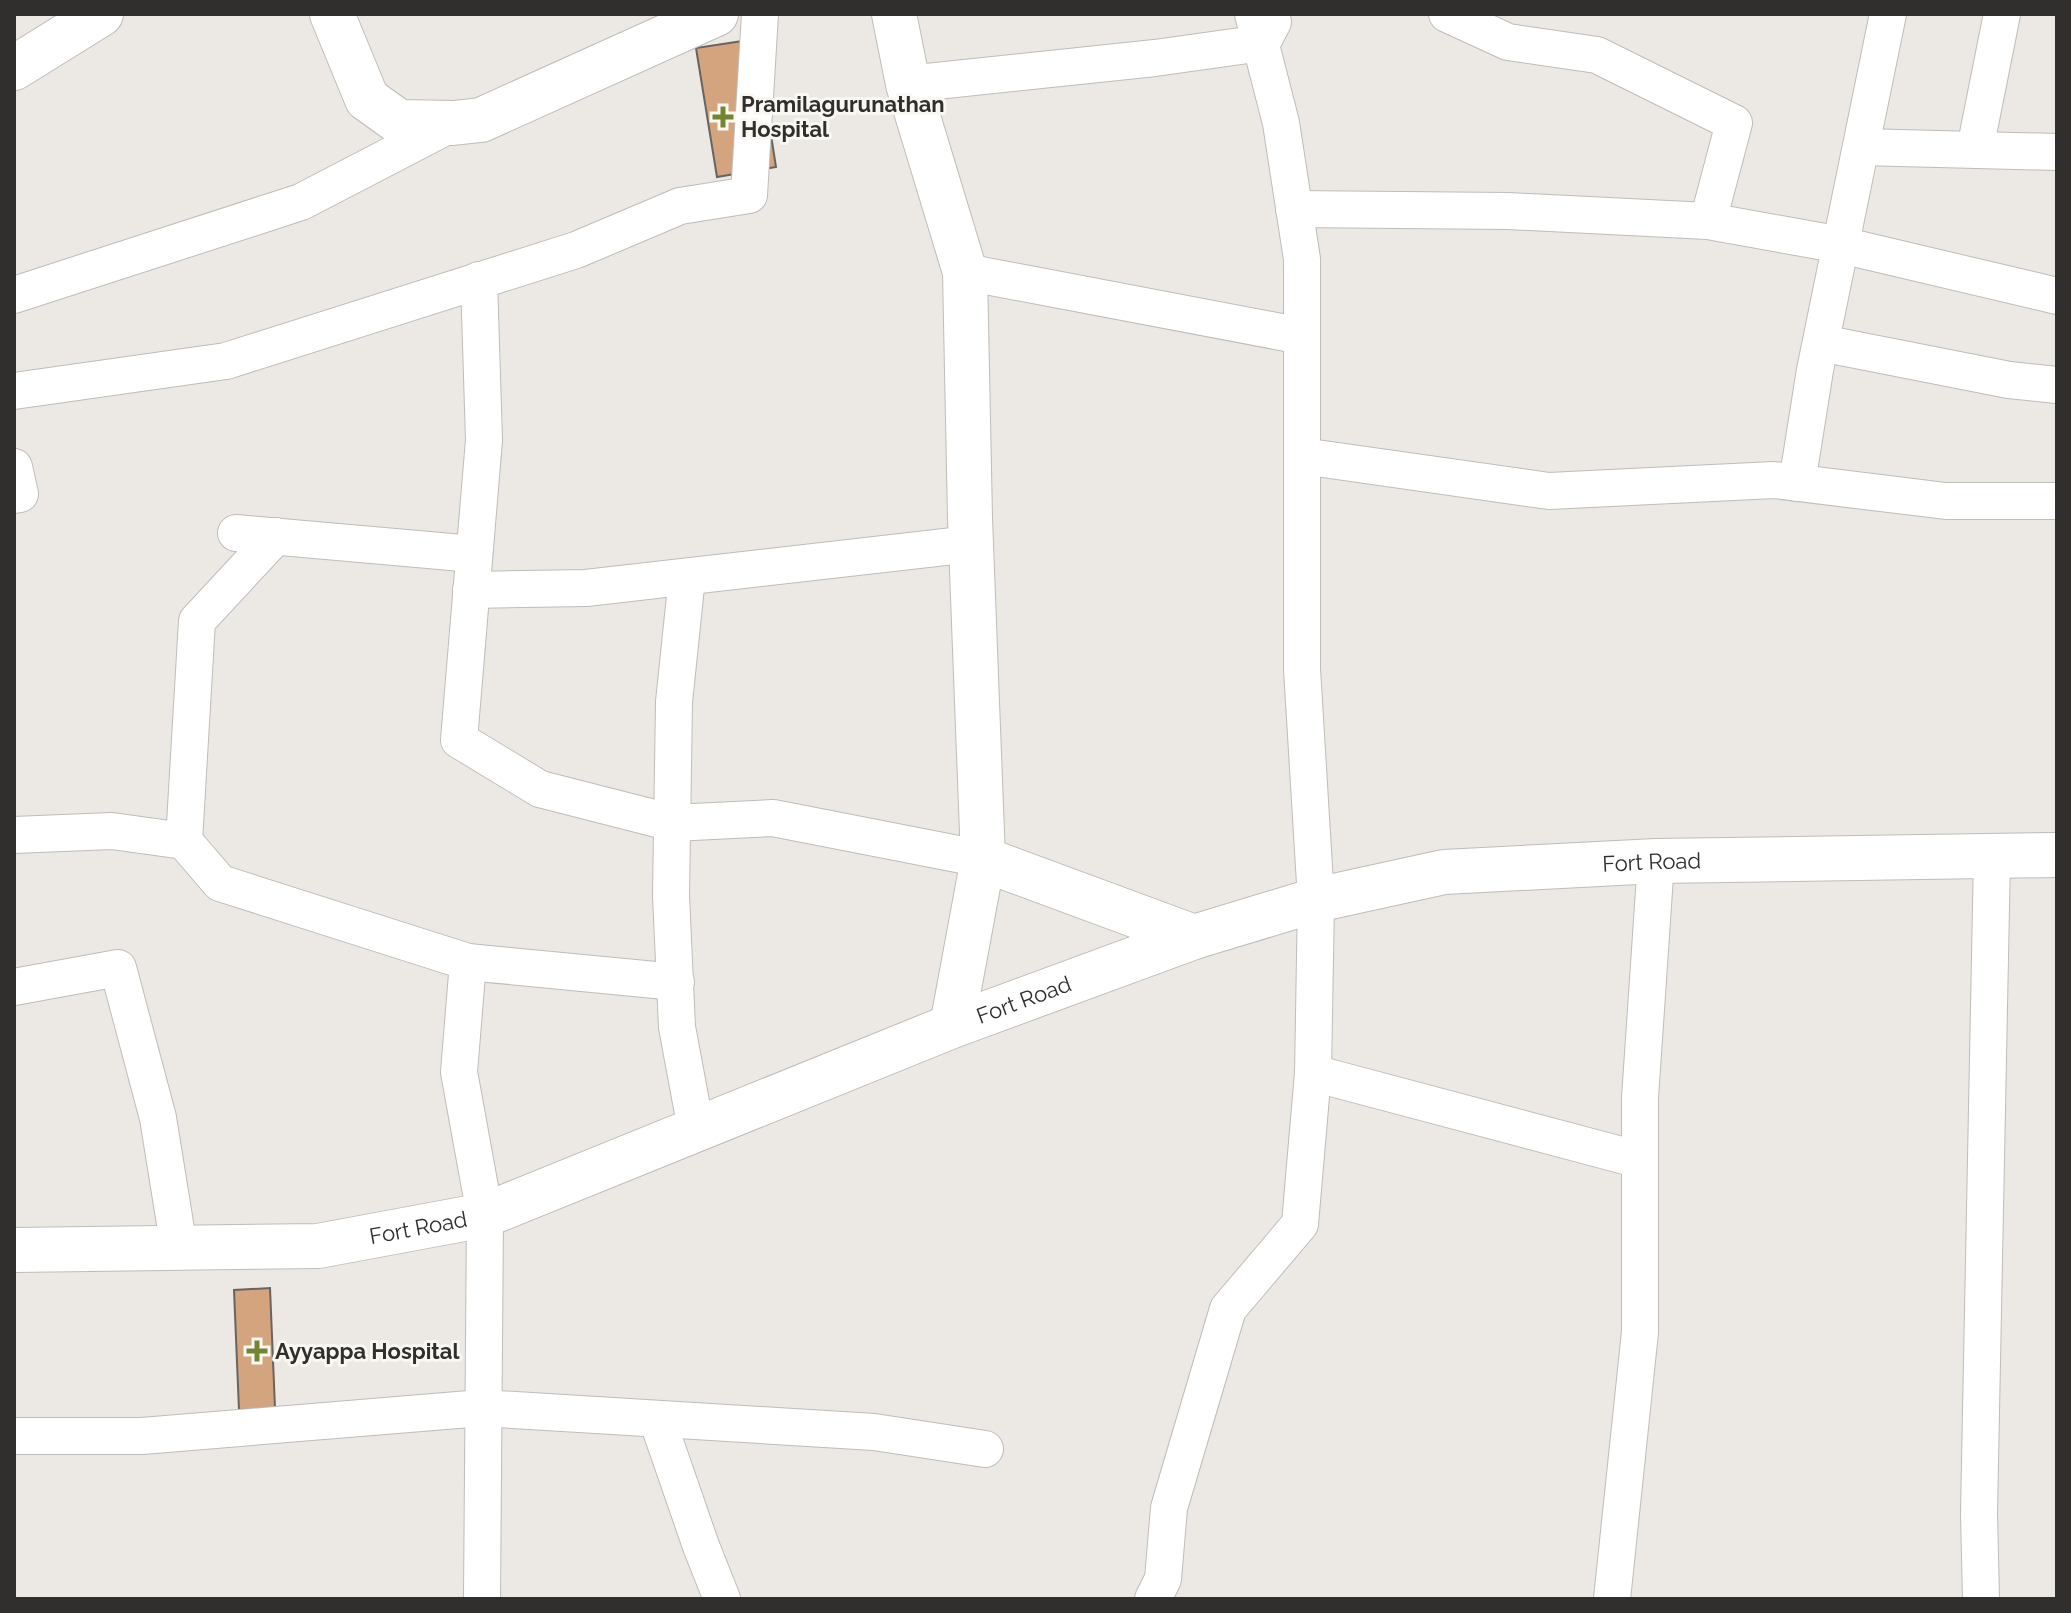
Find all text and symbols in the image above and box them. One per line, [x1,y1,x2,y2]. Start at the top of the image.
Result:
place label: Pramilagurunathan Hospital [741,91,945,142]
marker: Pramilagurunathan Hospital [712,106,734,128]
street label: Fort Road [1602,847,1701,877]
street label: Fort Road [973,970,1075,1029]
street label: Fort Road [367,1206,469,1249]
place label: Ayyappa Hospital [275,1338,460,1364]
marker: Ayyappa Hospital [246,1340,268,1362]

